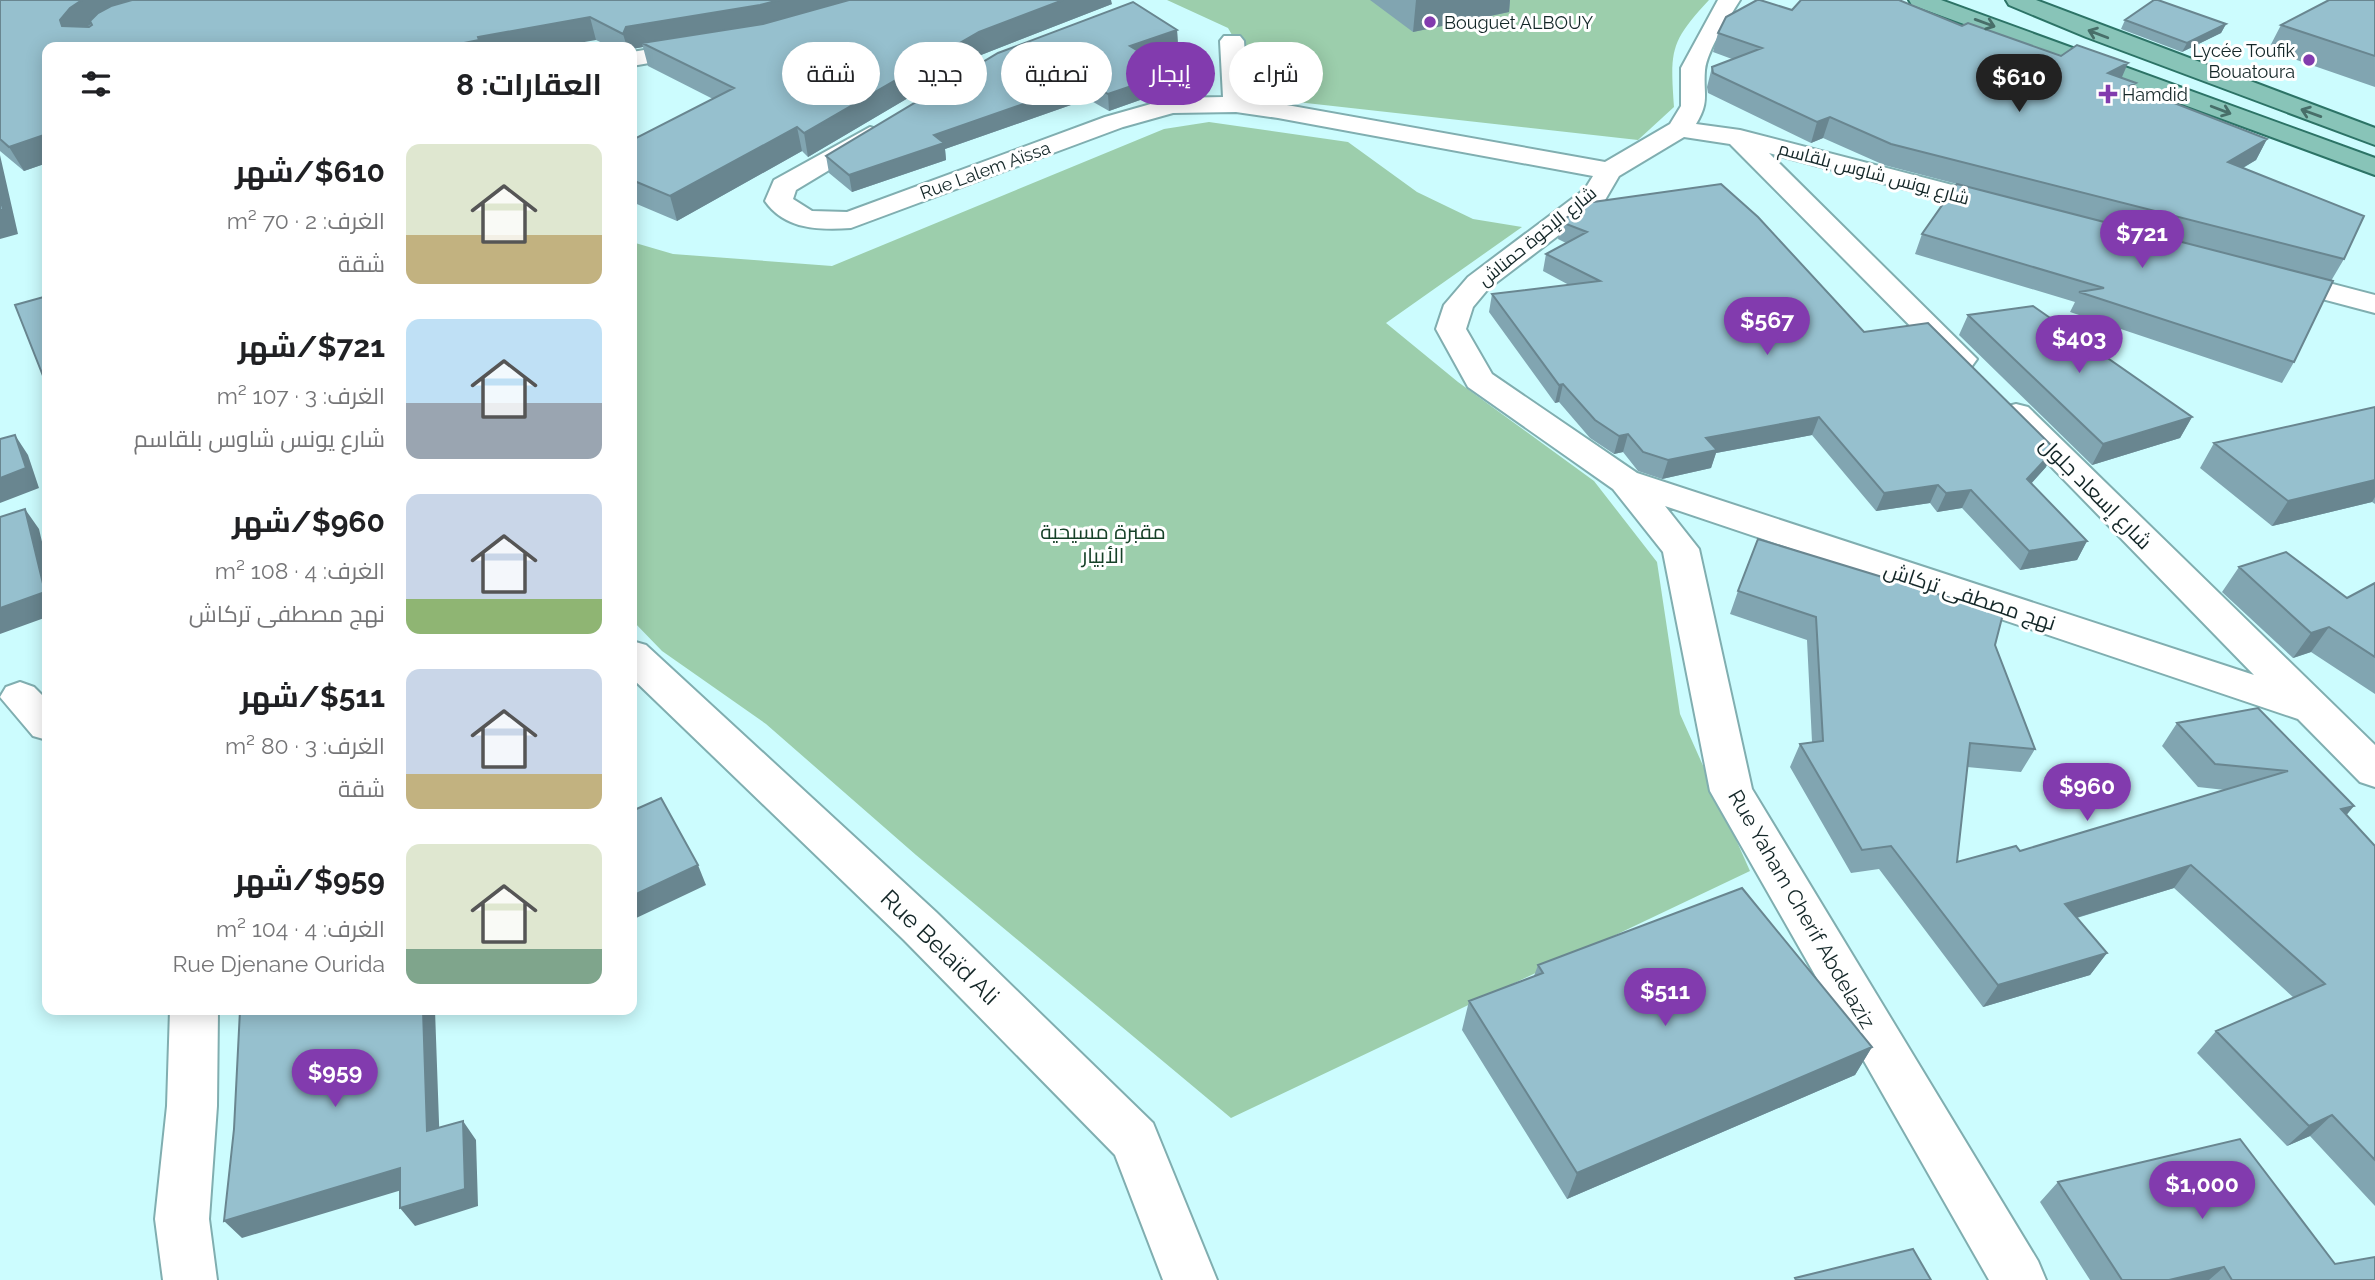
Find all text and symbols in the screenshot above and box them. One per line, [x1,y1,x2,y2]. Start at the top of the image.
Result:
place label: Bouguet ALBOUY [1444,12,1594,33]
marker: Bouguet ALBOUY [1422,14,1438,30]
one-way arrow [1973,18,1995,30]
one-way arrow [2087,27,2109,39]
place label: Lycée Toufik Bouatoura [2193,40,2295,82]
chip: شقة [782,42,880,105]
chip: جديد [894,42,987,105]
chip: تصفية [1001,42,1112,105]
chip: إيجار [1126,42,1215,105]
chip: شراء [1229,42,1323,105]
marker: Lycée Toufik Bouatoura [2301,52,2317,68]
pin: $610 [1978,54,2060,114]
text: $610 [1992,63,2046,90]
icon: filters [77,65,115,103]
text: العقارات: 8 [456,67,602,102]
place label: Hamdid [2122,84,2188,105]
marker: Hamdid [2100,86,2116,102]
one-way arrow [2210,105,2232,117]
one-way arrow [2301,106,2323,118]
street label: Rue Lalem Aïssa [917,137,1053,203]
street label: شارع يونس شاوس بلقاسم [1776,137,1972,211]
text: $610/شهر [235,154,385,189]
icon: home [462,172,546,256]
street label: شارع الإخوة حمناش [1474,182,1602,292]
text: الغرف: 2 · 70 m² [227,207,385,234]
pin: $721 [2101,210,2183,270]
text: $721 [2116,219,2168,246]
text: شقة [338,250,385,277]
pin: $567 [1726,298,1808,357]
text: $567 [1740,306,1794,333]
pin: $403 [2038,316,2120,375]
text: $403 [2052,324,2106,351]
text: $721/شهر [238,329,385,364]
icon: home [462,347,546,431]
text: الغرف: 3 · 107 m² [217,382,385,409]
text: شارع يونس شاوس بلقاسم [134,425,385,452]
street label: شارع إسعاد جلول [2033,432,2157,556]
text: $960/شهر [232,504,385,539]
park label: مقبرة مسيحية الأبيار [1040,519,1166,568]
icon: home [462,522,546,606]
street label: نهج مصطفى تركاش [1880,556,2059,637]
text: الغرف: 4 · 108 m² [215,557,385,584]
text: نهج مصطفى تركاش [189,600,385,627]
text: $511/شهر [240,679,385,714]
icon: home [462,697,546,781]
text: الغرف: 3 · 80 m² [225,732,385,759]
pin: $960 [2046,764,2128,823]
text: $960 [2059,772,2115,799]
text: شقة [338,775,385,802]
street label: Rue Yaham Cherif Abdelaziz [1723,785,1881,1033]
text: $959/شهر [234,862,385,897]
icon: home [462,872,546,956]
street label: Rue Belaïd Ali [875,883,1005,1011]
text: الغرف: 4 · 104 m² [216,915,385,942]
text: Rue Djenane Ourida [172,950,385,977]
pin: $511 [1624,968,1706,1028]
text: $511 [1640,977,1690,1004]
pin: $959 [294,1050,376,1109]
text: $959 [308,1058,362,1085]
pin: $1,000 [2145,1162,2259,1221]
text: $1,000 [2165,1170,2239,1197]

